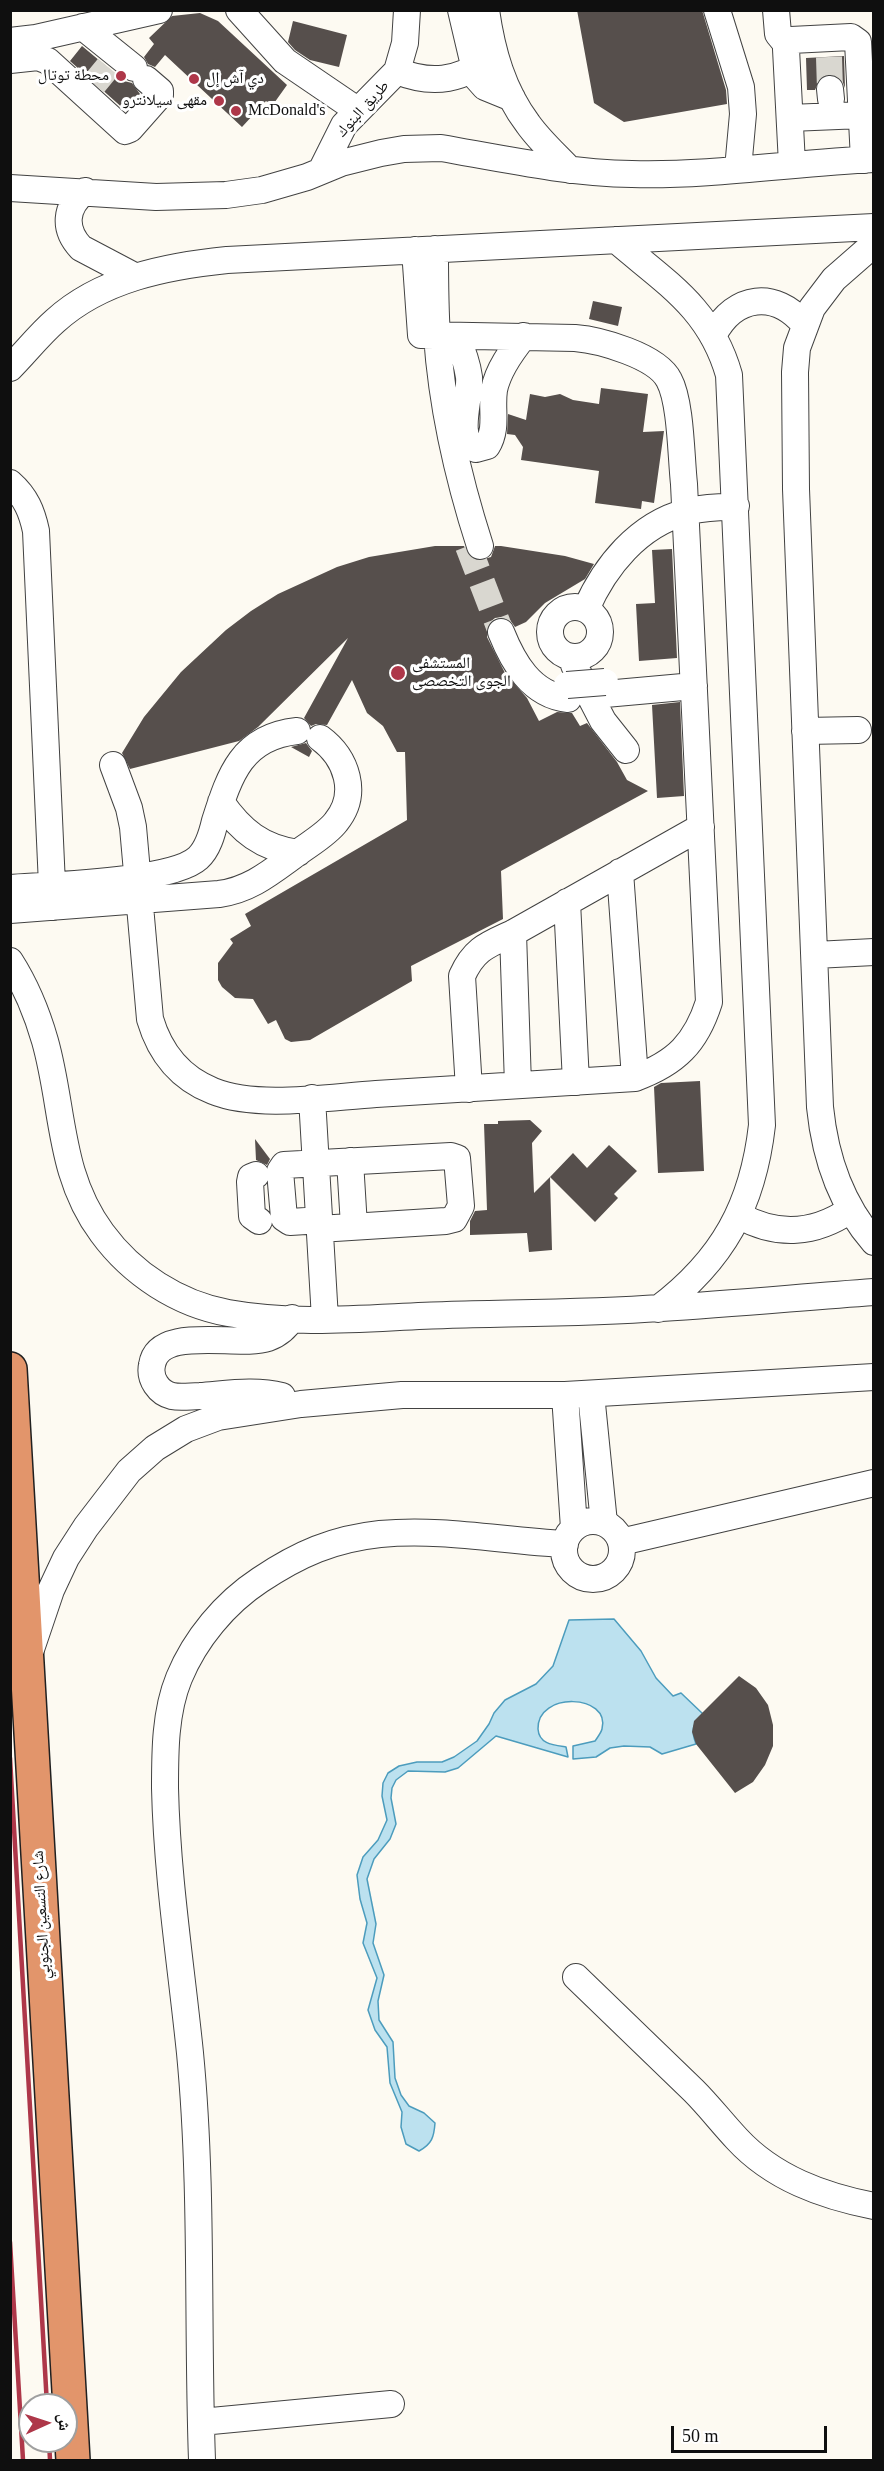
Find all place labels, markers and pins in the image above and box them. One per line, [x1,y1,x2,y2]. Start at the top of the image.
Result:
place label: محطة توتال [38,66,109,86]
marker: محطة توتال [114,69,128,83]
place label: دي آش إل [206,69,264,89]
marker: دي آش إل [187,72,201,86]
place label: مقهى سيلانترو [122,91,207,111]
marker: مقهى سيلانترو [212,94,226,108]
place label: McDonald's [248,101,326,121]
marker: McDonald's [229,104,243,118]
place label: المستشفى الجوى التخصصى [412,654,511,692]
marker: المستشفى الجوى التخصصى [389,664,407,682]

